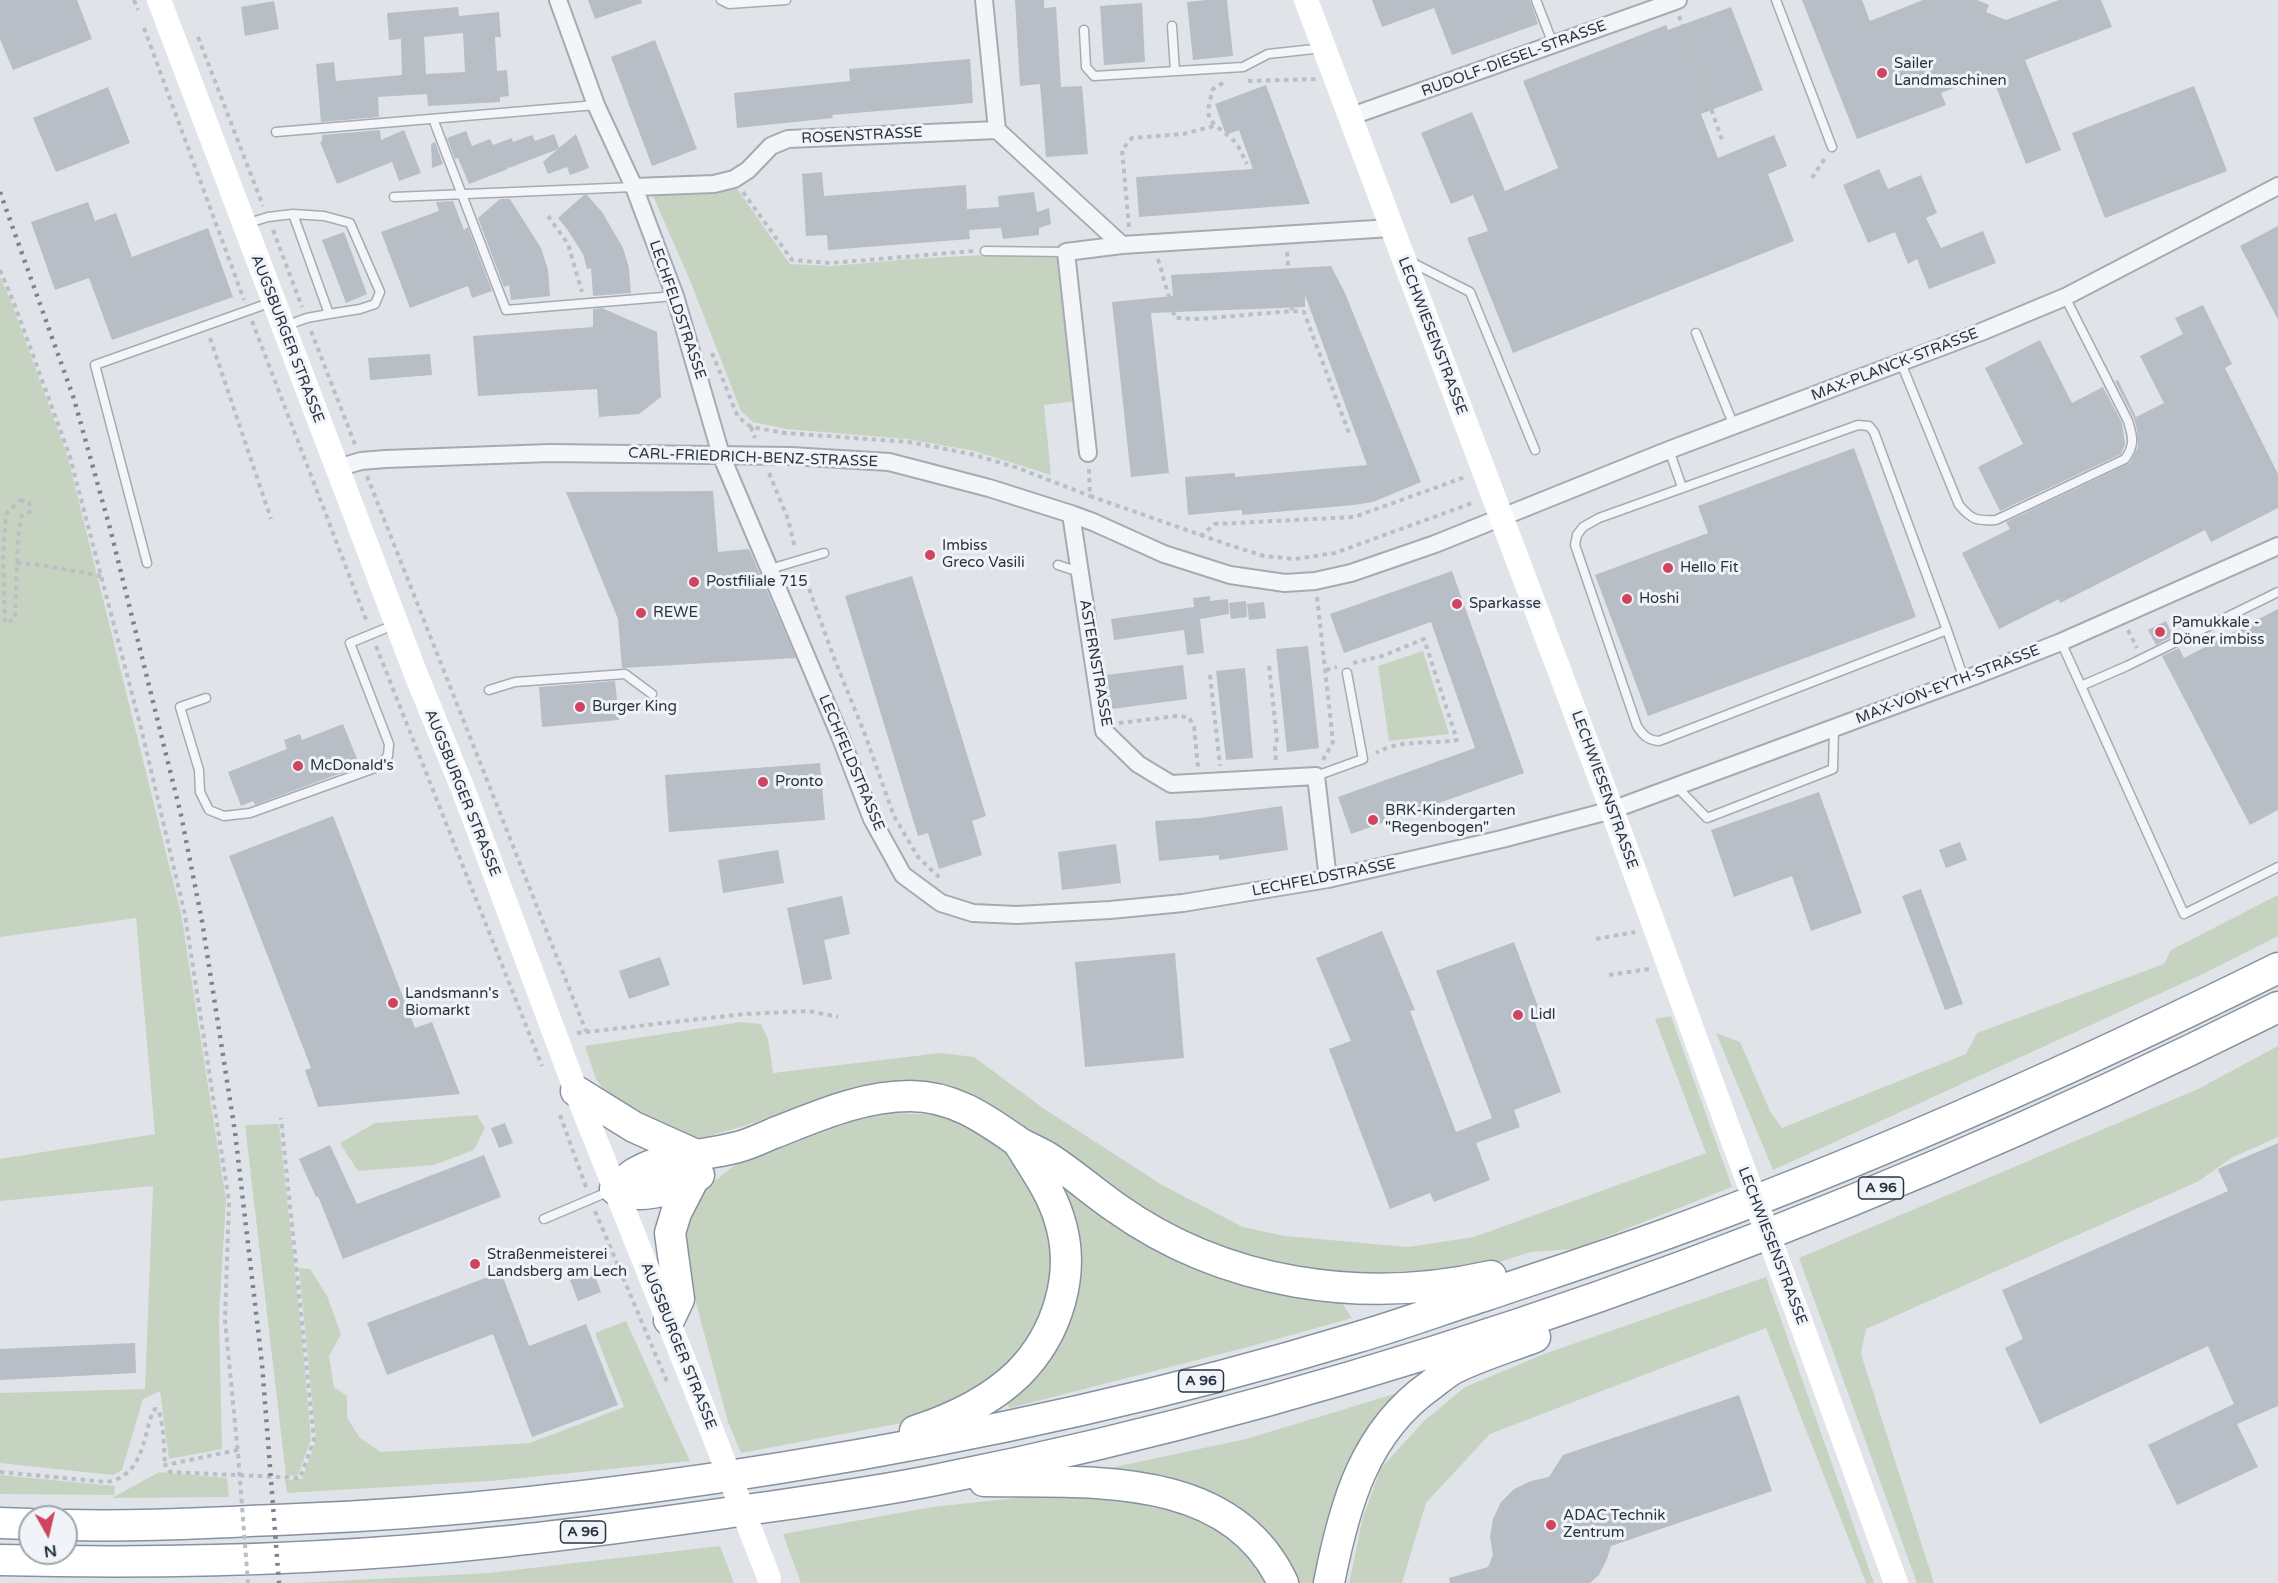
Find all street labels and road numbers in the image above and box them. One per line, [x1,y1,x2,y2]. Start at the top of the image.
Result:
street label: RUDOLF-DIESEL-STRASSE [1419,17,1609,101]
street label: ROSENSTRASSE [801,124,923,148]
street label: LECHFELDSTRASSE [645,238,709,382]
street label: AUGSBURGER STRASSE [247,252,327,426]
street label: LECHWIESENSTRASSE [1394,255,1470,417]
street label: MAX-PLANCK-STRASSE [1809,325,1981,405]
street label: CARL-FRIEDRICH-BENZ-STRASSE [628,445,878,471]
street label: ASTERNSTRASSE [1075,598,1115,728]
street label: MAX-VON-EYTH-STRASSE [1853,642,2043,728]
street label: LECHFELDSTRASSE [814,692,888,834]
street label: AUGSBURGER STRASSE [420,707,504,879]
street label: LECHWIESENSTRASSE [1567,708,1641,872]
street label: LECHFELDSTRASSE [1251,855,1397,901]
street label: LECHWIESENSTRASSE [1734,1165,1810,1327]
road number: A 96 [1858,1177,1904,1199]
street label: AUGSBURGER STRASSE [636,1260,720,1432]
road number: A 96 [1178,1370,1224,1392]
road number: A 96 [560,1521,606,1543]

